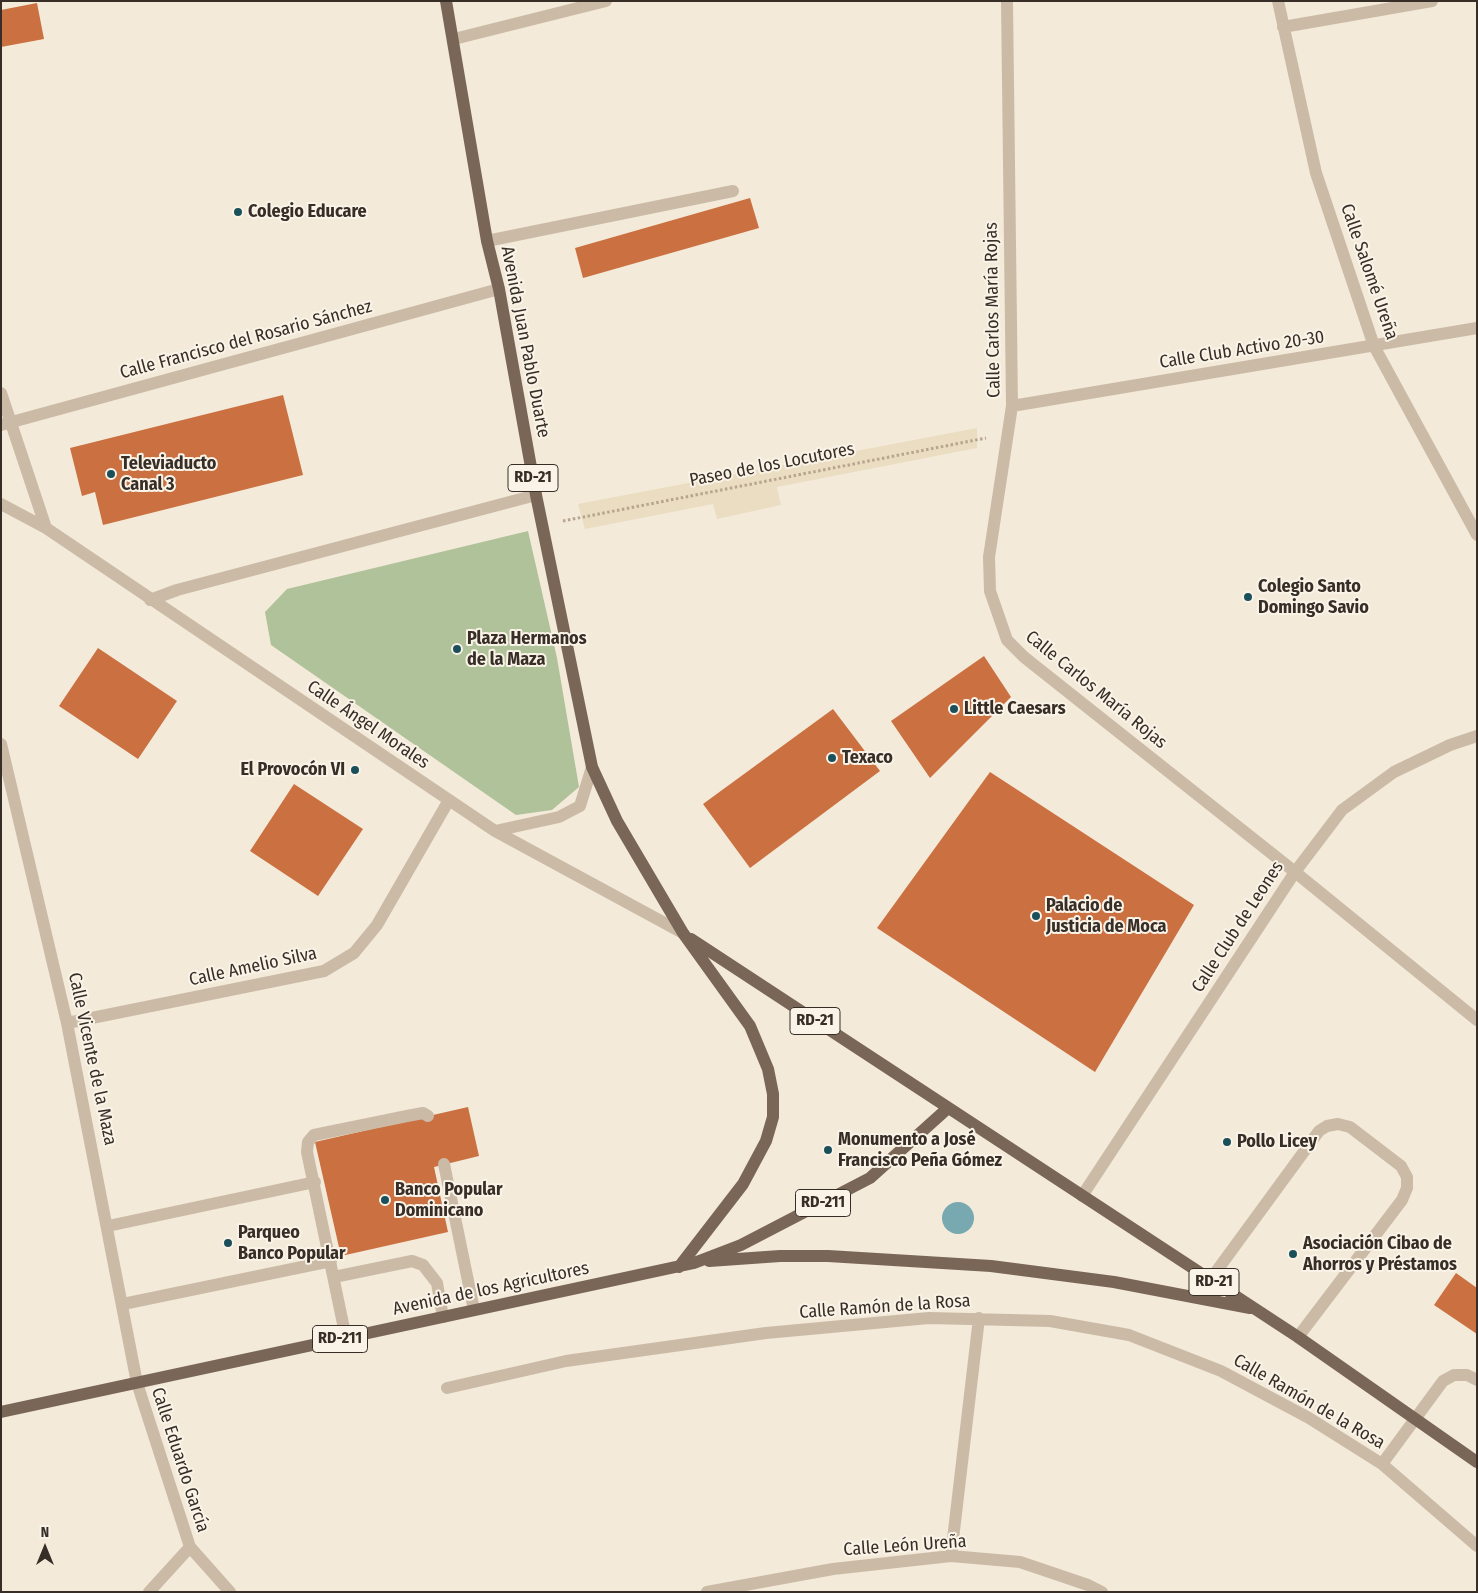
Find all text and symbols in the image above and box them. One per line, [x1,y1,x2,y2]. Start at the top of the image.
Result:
place label: Colegio Educare [248,201,367,223]
street label: Calle Salomé Ureña [1336,201,1402,343]
marker: Colegio Educare [232,206,244,218]
street label: Calle Carlos María Rojas [981,222,1005,398]
street label: Avenida Juan Pablo Duarte [496,244,554,440]
street label: Calle Francisco del Rosario Sánchez [118,296,374,384]
street label: Calle Club Activo 20-30 [1158,326,1326,374]
street label: Paseo de los Locutores [688,438,856,492]
place label: Televiaducto Canal 3 [121,453,216,496]
road number: RD-21 [508,464,558,492]
marker: Televiaducto Canal 3 [105,468,117,480]
place label: Colegio Santo Domingo Savio [1258,576,1369,618]
marker: Colegio Santo Domingo Savio [1242,591,1254,603]
street label: Calle Carlos María Rojas [1021,626,1171,754]
place label: Plaza Hermanos de la Maza [467,628,587,670]
marker: Plaza Hermanos de la Maza [451,643,463,655]
street label: Calle Ángel Morales [303,676,433,774]
place label: Little Caesars [964,698,1066,720]
marker: Little Caesars [948,703,960,715]
place label: Texaco [842,747,893,769]
marker: Texaco [826,752,838,764]
place label: El Provocón VI [240,759,345,781]
marker: El Provocón VI [349,764,361,776]
street label: Calle Club de Leones [1188,857,1288,997]
place label: Palacio de Justicia de Moca [1046,895,1167,938]
marker: Palacio de Justicia de Moca [1030,910,1042,922]
street label: Calle Amelio Silva [187,943,319,991]
street label: Calle Vicente de la Maza [63,971,121,1147]
road number: RD-21 [790,1008,840,1034]
place label: Monumento a José Francisco Peña Gómez [838,1129,1002,1172]
place label: Pollo Licey [1237,1131,1317,1153]
marker: Pollo Licey [1221,1136,1233,1148]
marker: Monumento a José Francisco Peña Gómez [822,1144,834,1156]
place label: Banco Popular Dominicano [395,1179,503,1222]
road number: RD-211 [796,1190,850,1216]
marker: Banco Popular Dominicano [379,1194,391,1206]
place label: Parqueo Banco Popular [238,1222,346,1264]
place label: Asociación Cibao de Ahorros y Préstamos [1303,1233,1457,1276]
marker: Parqueo Banco Popular [222,1237,234,1249]
marker: Asociación Cibao de Ahorros y Préstamos [1287,1248,1299,1260]
street label: Avenida de los Agricultores [391,1258,591,1320]
road number: RD-21 [1189,1268,1239,1295]
street label: Calle Ramón de la Rosa [799,1290,971,1324]
road number: RD-211 [312,1326,368,1352]
street label: Calle Ramón de la Rosa [1229,1350,1389,1454]
street label: Calle Eduardo García [146,1385,214,1535]
north arrow [20,1523,70,1573]
text: N [41,1524,49,1541]
street label: Calle León Ureña [843,1531,967,1561]

